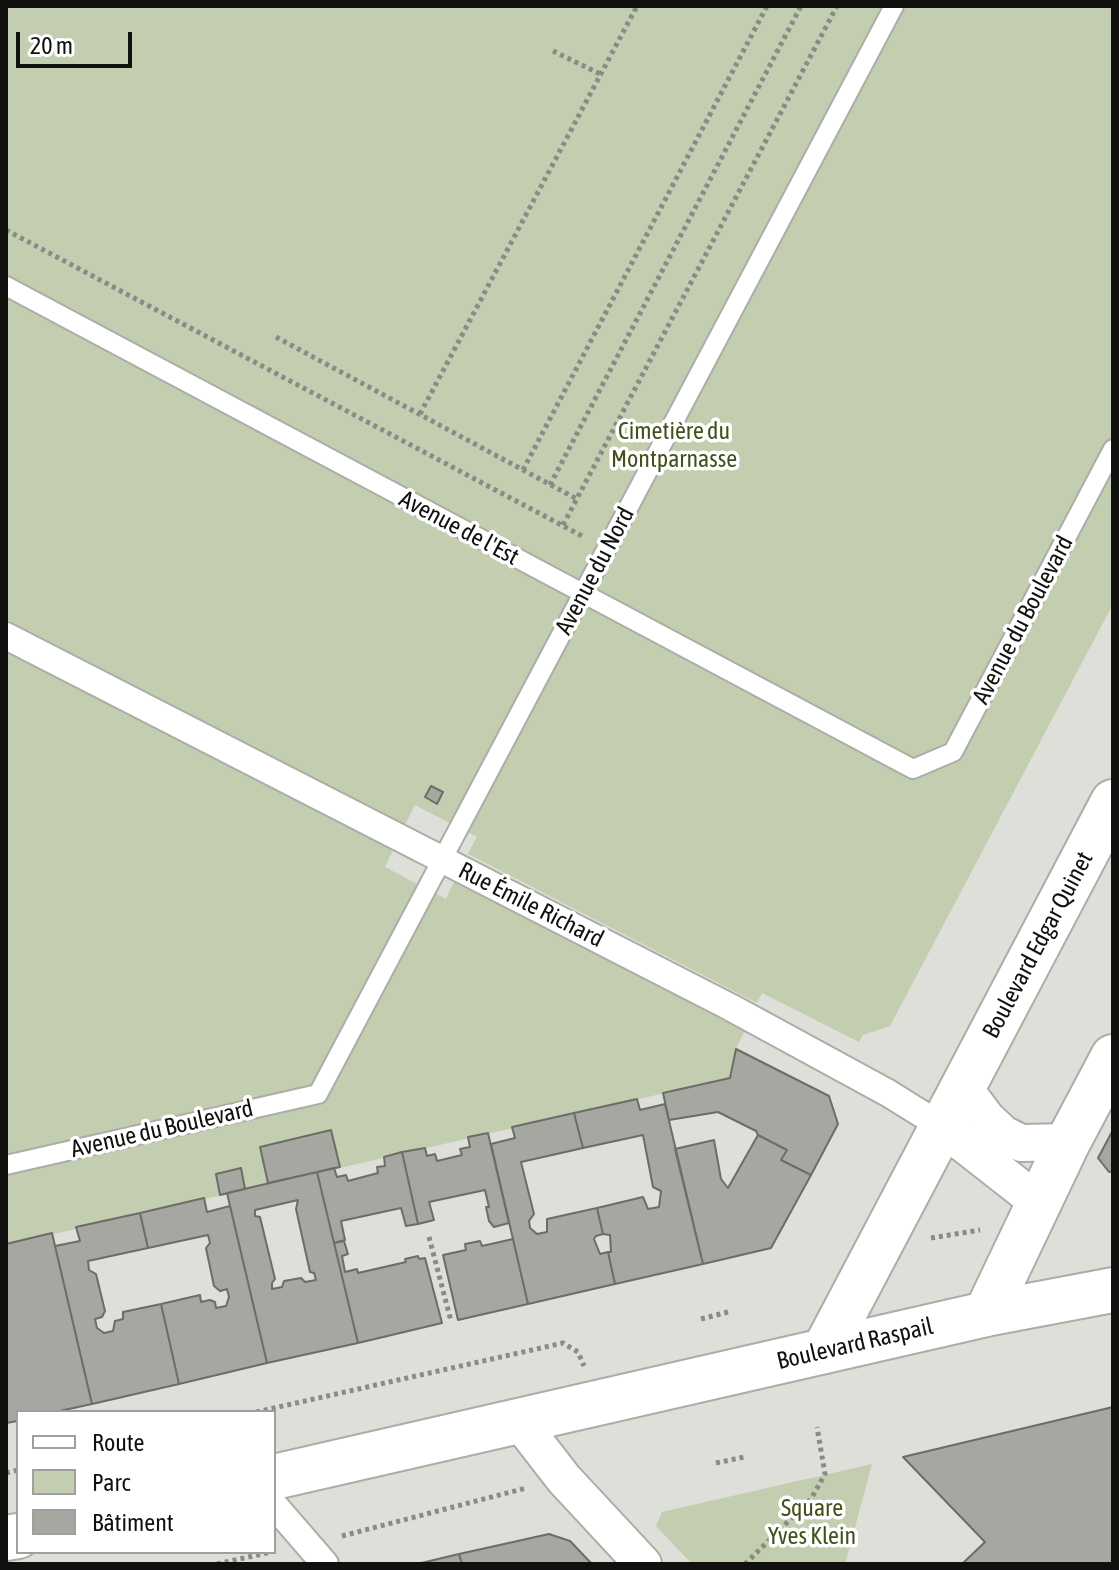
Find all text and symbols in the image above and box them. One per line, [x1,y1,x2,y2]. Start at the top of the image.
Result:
scale bar [20,16,136,66]
text: 20 m [30,32,73,59]
park label: Cimetière du Montparnasse [611,417,737,473]
street label: Avenue de l'Est [394,484,524,572]
street label: Avenue du Nord [549,502,641,640]
street label: Avenue du Boulevard [967,531,1079,709]
street label: Boulevard Edgar Quinet [977,847,1099,1043]
street label: Rue Émile Richard [454,856,608,954]
street label: Avenue du Boulevard [68,1094,256,1164]
street label: Boulevard Raspail [774,1312,936,1376]
legend [16,1410,276,1554]
text: Route [92,1429,144,1456]
text: Parc [92,1469,130,1496]
park label: Square Yves Klein [768,1494,856,1550]
text: Bâtiment [92,1509,174,1536]

